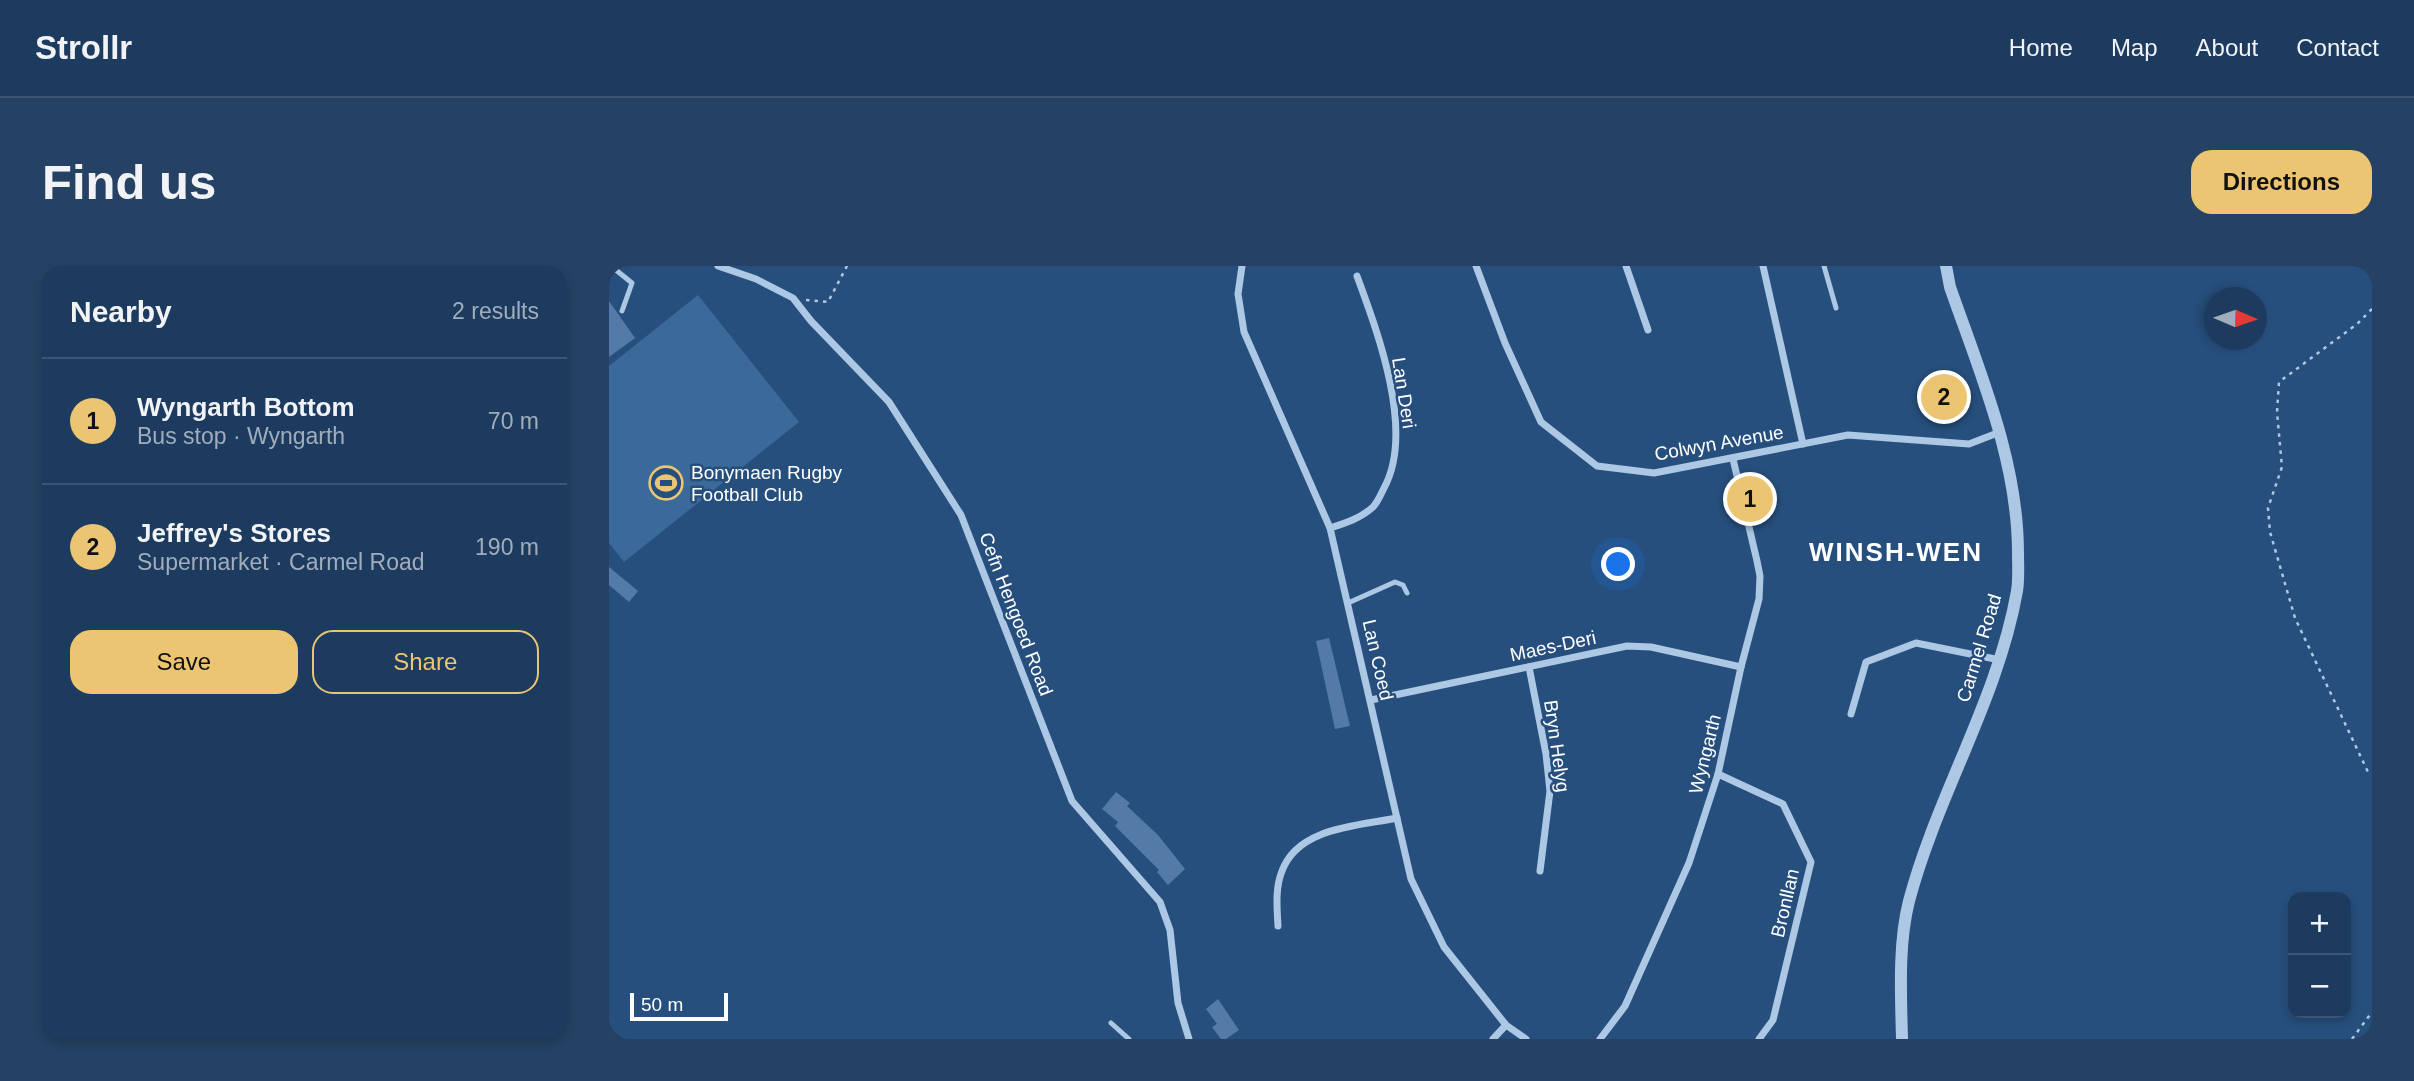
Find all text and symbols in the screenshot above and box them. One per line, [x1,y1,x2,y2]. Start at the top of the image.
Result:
text: Strollr [35,29,132,66]
text: Home [2009,34,2073,61]
text: Map [2111,34,2158,61]
text: About [2196,34,2258,61]
text: Contact [2296,34,2379,61]
button: Directions [2191,150,2372,214]
text: Find us [42,155,216,209]
north arrow [2204,287,2267,350]
text: Nearby [70,295,172,328]
text: 2 results [452,298,539,324]
street label: Lan Deri [1388,356,1420,430]
pin: 2 [1921,371,1967,423]
text: Wyngarth Bottom [137,392,355,422]
text: 1 [87,408,99,434]
text: 70 m [488,408,539,434]
street label: Colwyn Avenue [1653,421,1785,465]
text: Bus stop · Wyngarth [137,423,345,449]
place label: Bonymaen Rugby Football Club [691,462,843,505]
sports icon: Bonymaen Rugby Football Club [647,464,685,502]
pin: 1 [1727,473,1773,525]
text: Jeffrey's Stores [137,518,331,548]
street label: Cefn Hengoed Road [975,529,1057,699]
text: 2 [87,534,99,560]
text: 190 m [475,534,539,560]
district label: WINSH-WEN [1809,537,1983,567]
your location [1601,547,1635,581]
text: Supermarket · Carmel Road [137,549,425,575]
street label: Carmel Road [1953,591,2005,705]
street label: Lan Coed [1359,617,1397,703]
street label: Maes-Deri [1508,627,1598,665]
button: Save [70,630,298,694]
button: Share [312,630,539,694]
street label: Bryn Helyg [1540,699,1574,793]
street label: Wyngarth [1685,712,1725,796]
street label: Bronllan [1767,867,1803,939]
map controls [2288,892,2351,1018]
button: + [2288,892,2351,955]
button: − [2288,955,2351,1018]
scale bar [630,990,728,1022]
text: 50 m [641,994,683,1015]

